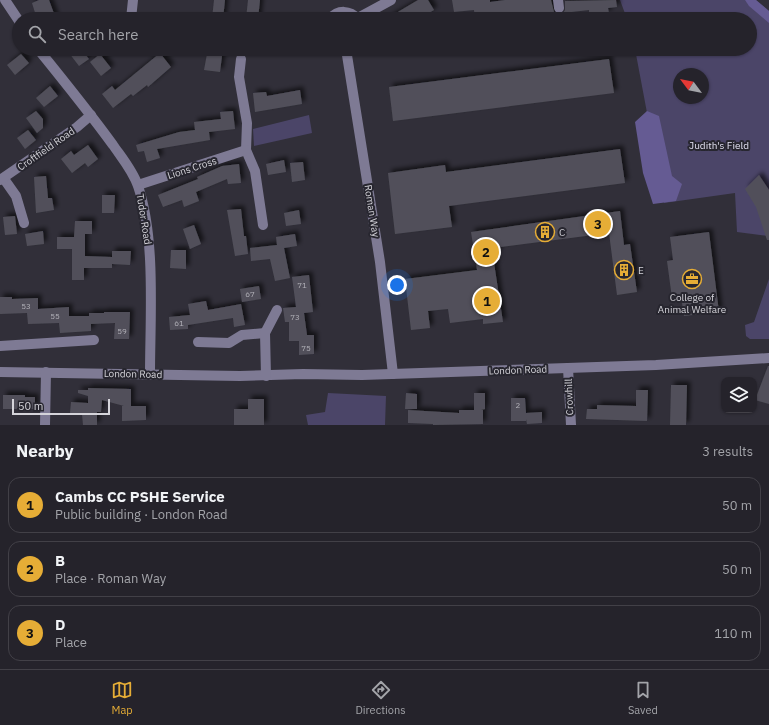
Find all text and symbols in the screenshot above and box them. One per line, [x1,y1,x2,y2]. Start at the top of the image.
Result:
search box [12,12,757,56]
icon: search [26,23,48,45]
text: Search here [58,25,138,44]
north arrow [673,68,709,104]
street label: Croftfield Road [15,124,77,174]
park label: Judith's Field [689,139,749,152]
street label: Lions Cross [166,154,218,182]
street label: Roman Way [361,184,383,238]
street label: Tudor Road [134,193,154,245]
pin: 3 [585,209,611,239]
building icon: C [534,221,556,243]
place label: C [559,226,565,239]
pin: 2 [473,237,499,267]
building icon: E [613,259,635,281]
place label: E [638,264,644,277]
office icon: College of Animal Welfare [681,268,703,290]
your location [387,275,407,295]
house number: 71 [297,280,307,290]
pin: 1 [474,286,500,316]
house number: 67 [245,289,255,299]
place label: College of Animal Welfare [658,291,727,316]
house number: 53 [21,301,31,311]
house number: 55 [50,311,60,321]
house number: 73 [290,312,300,322]
house number: 61 [174,318,184,328]
house number: 59 [117,326,127,336]
house number: 75 [301,343,311,353]
street label: London Road [488,362,548,378]
street label: London Road [104,367,162,381]
map controls [721,377,757,413]
button: layers [721,377,757,413]
street label: Crowhill [562,378,576,416]
scale bar [12,397,110,416]
text: 50 m [18,399,43,413]
house number: 2 [516,400,521,410]
text: Nearby [16,440,74,462]
text: 3 results [702,443,753,460]
text: Cambs CC PSHE Service [55,487,225,506]
text: 1 [26,497,34,514]
text: 50 m [722,497,752,514]
text: Public building · London Road [55,506,228,523]
text: B [55,551,65,570]
text: 2 [26,561,34,578]
text: 50 m [722,561,752,578]
text: Place · Roman Way [55,570,166,587]
text: D [55,615,65,634]
text: 3 [26,625,34,642]
text: 110 m [714,625,752,642]
text: Place [55,634,87,651]
tab: Map [111,679,133,717]
tab: Directions [355,679,406,717]
tab: Saved [628,679,658,717]

